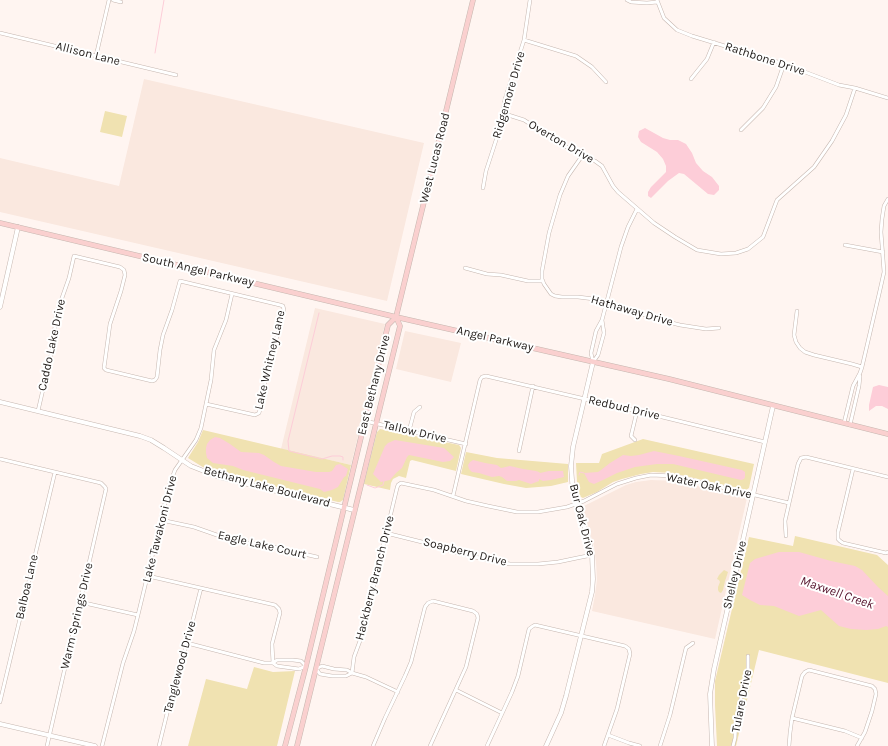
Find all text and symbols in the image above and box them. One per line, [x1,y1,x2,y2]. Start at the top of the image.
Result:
street label: Allison Lane [54,39,122,69]
street label: Rathbone Drive [723,39,807,79]
street label: Ridgemore Drive [490,50,528,140]
street label: West Lucas Road [417,111,453,205]
street label: Overton Drive [526,117,596,167]
street label: South Angel Parkway [141,250,255,290]
street label: Hathaway Drive [589,292,675,330]
street label: Caddo Lake Drive [35,298,69,392]
street label: Lake Whitney Lane [252,309,288,411]
street label: Angel Parkway [455,323,535,355]
street label: East Bethany Drive [355,333,393,437]
street label: Redbud Drive [587,393,661,423]
street label: Tallow Drive [382,418,448,446]
street label: Bethany Lake Boulevard [202,463,332,511]
street label: Water Oak Drive [665,470,753,502]
street label: Lake Tawakoni Drive [140,474,180,584]
street label: Bur Oak Drive [566,482,598,558]
street label: Hackberry Branch Drive [353,514,397,642]
street label: Eagle Lake Court [216,528,308,562]
street label: Soapberry Drive [422,535,508,569]
street label: Shelley Drive [720,539,750,611]
street label: Balboa Lane [13,553,41,621]
street label: Warm Springs Drive [58,561,96,671]
water label: Maxwell Creek [798,573,876,613]
street label: Tanglewood Drive [161,619,199,715]
street label: Tulare Drive [729,668,755,734]

